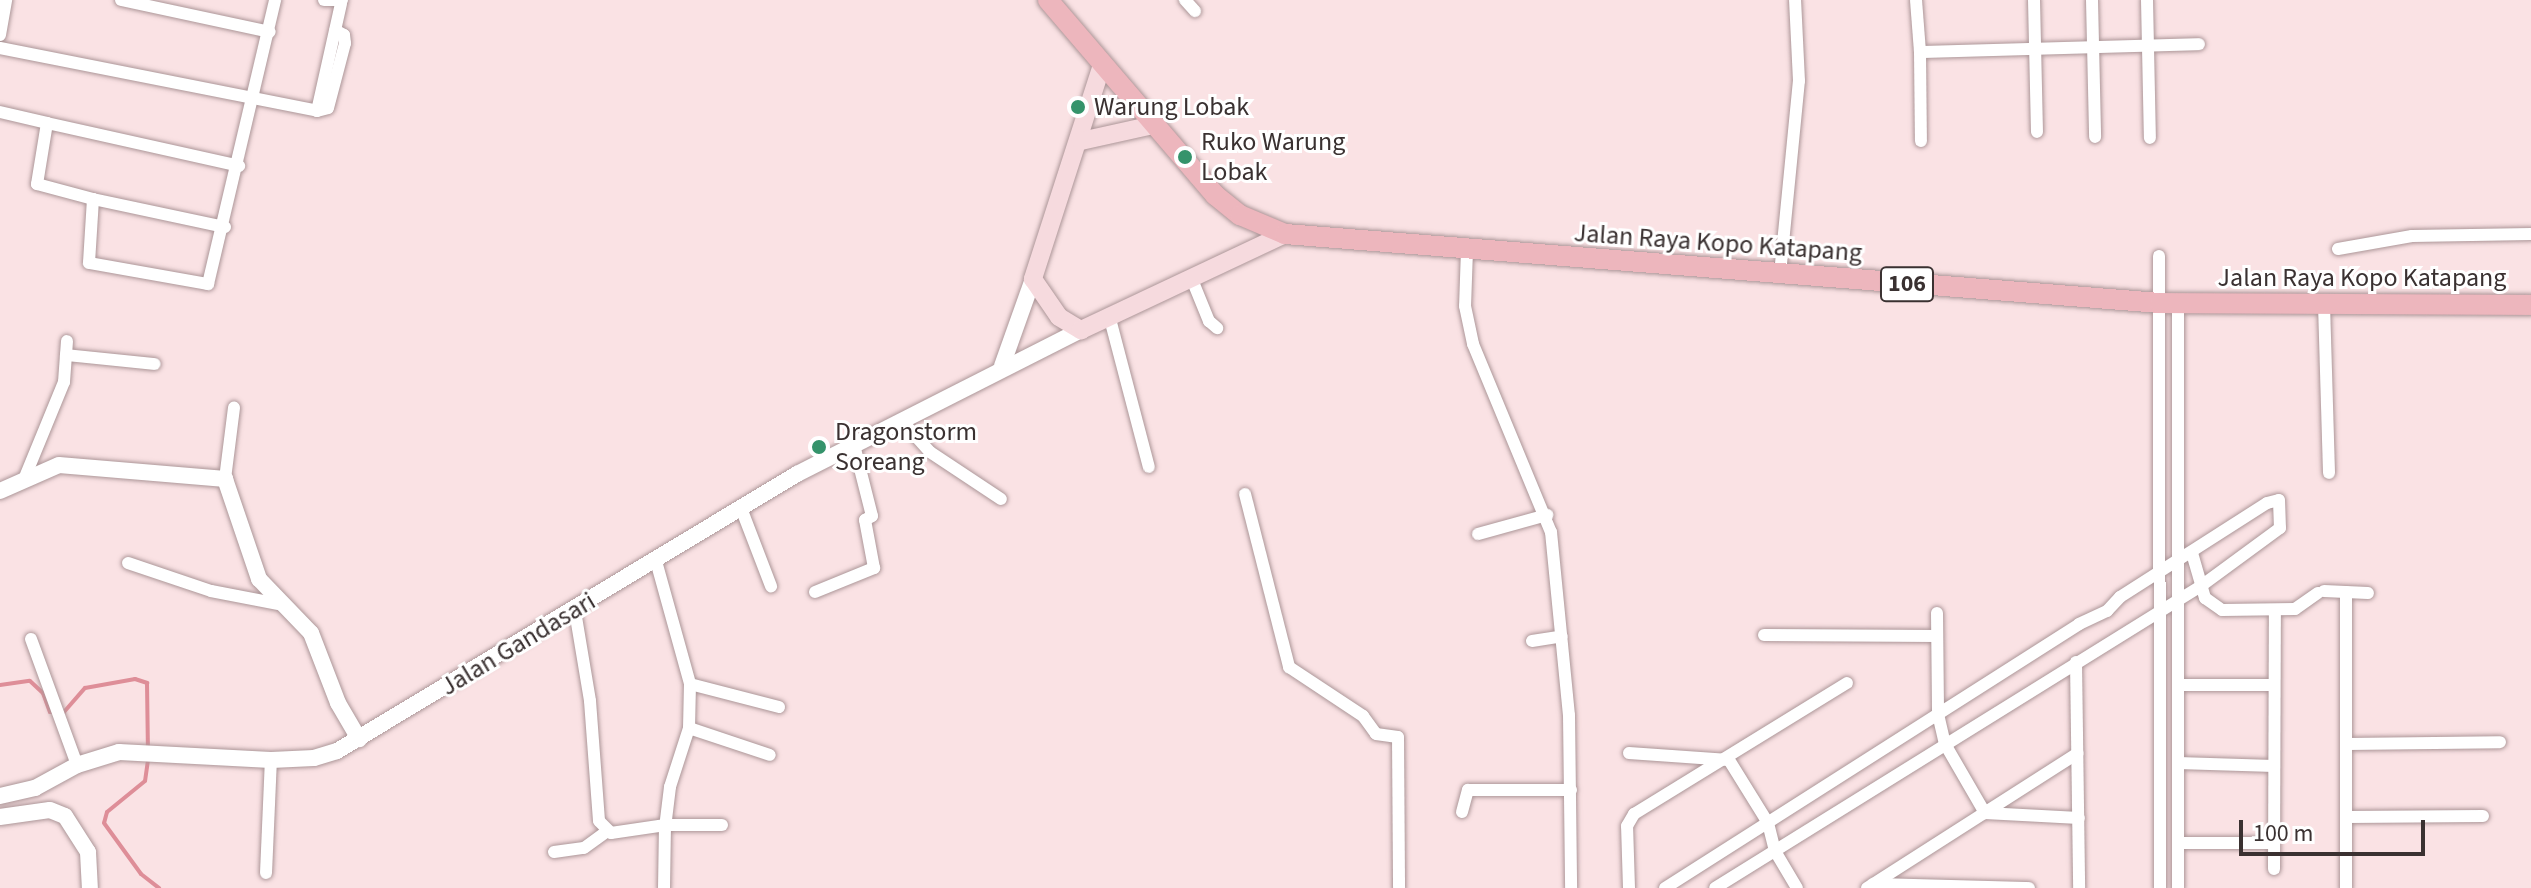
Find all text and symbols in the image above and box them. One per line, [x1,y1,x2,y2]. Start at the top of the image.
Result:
place label: Warung Lobak [1094,91,1249,123]
marker: Warung Lobak [1069,98,1087,116]
place label: Ruko Warung Lobak [1201,126,1345,188]
marker: Ruko Warung Lobak [1176,148,1194,166]
street label: Jalan Raya Kopo Katapang [1573,217,1863,269]
street label: Jalan Raya Kopo Katapang [2218,262,2506,294]
road number: 106 [1879,264,1935,304]
place label: Dragonstorm Soreang [835,416,977,478]
marker: Dragonstorm Soreang [810,438,828,456]
street label: Jalan Gandasari [435,586,601,702]
scale bar [2243,804,2429,854]
text: 100 m [2253,816,2313,851]

